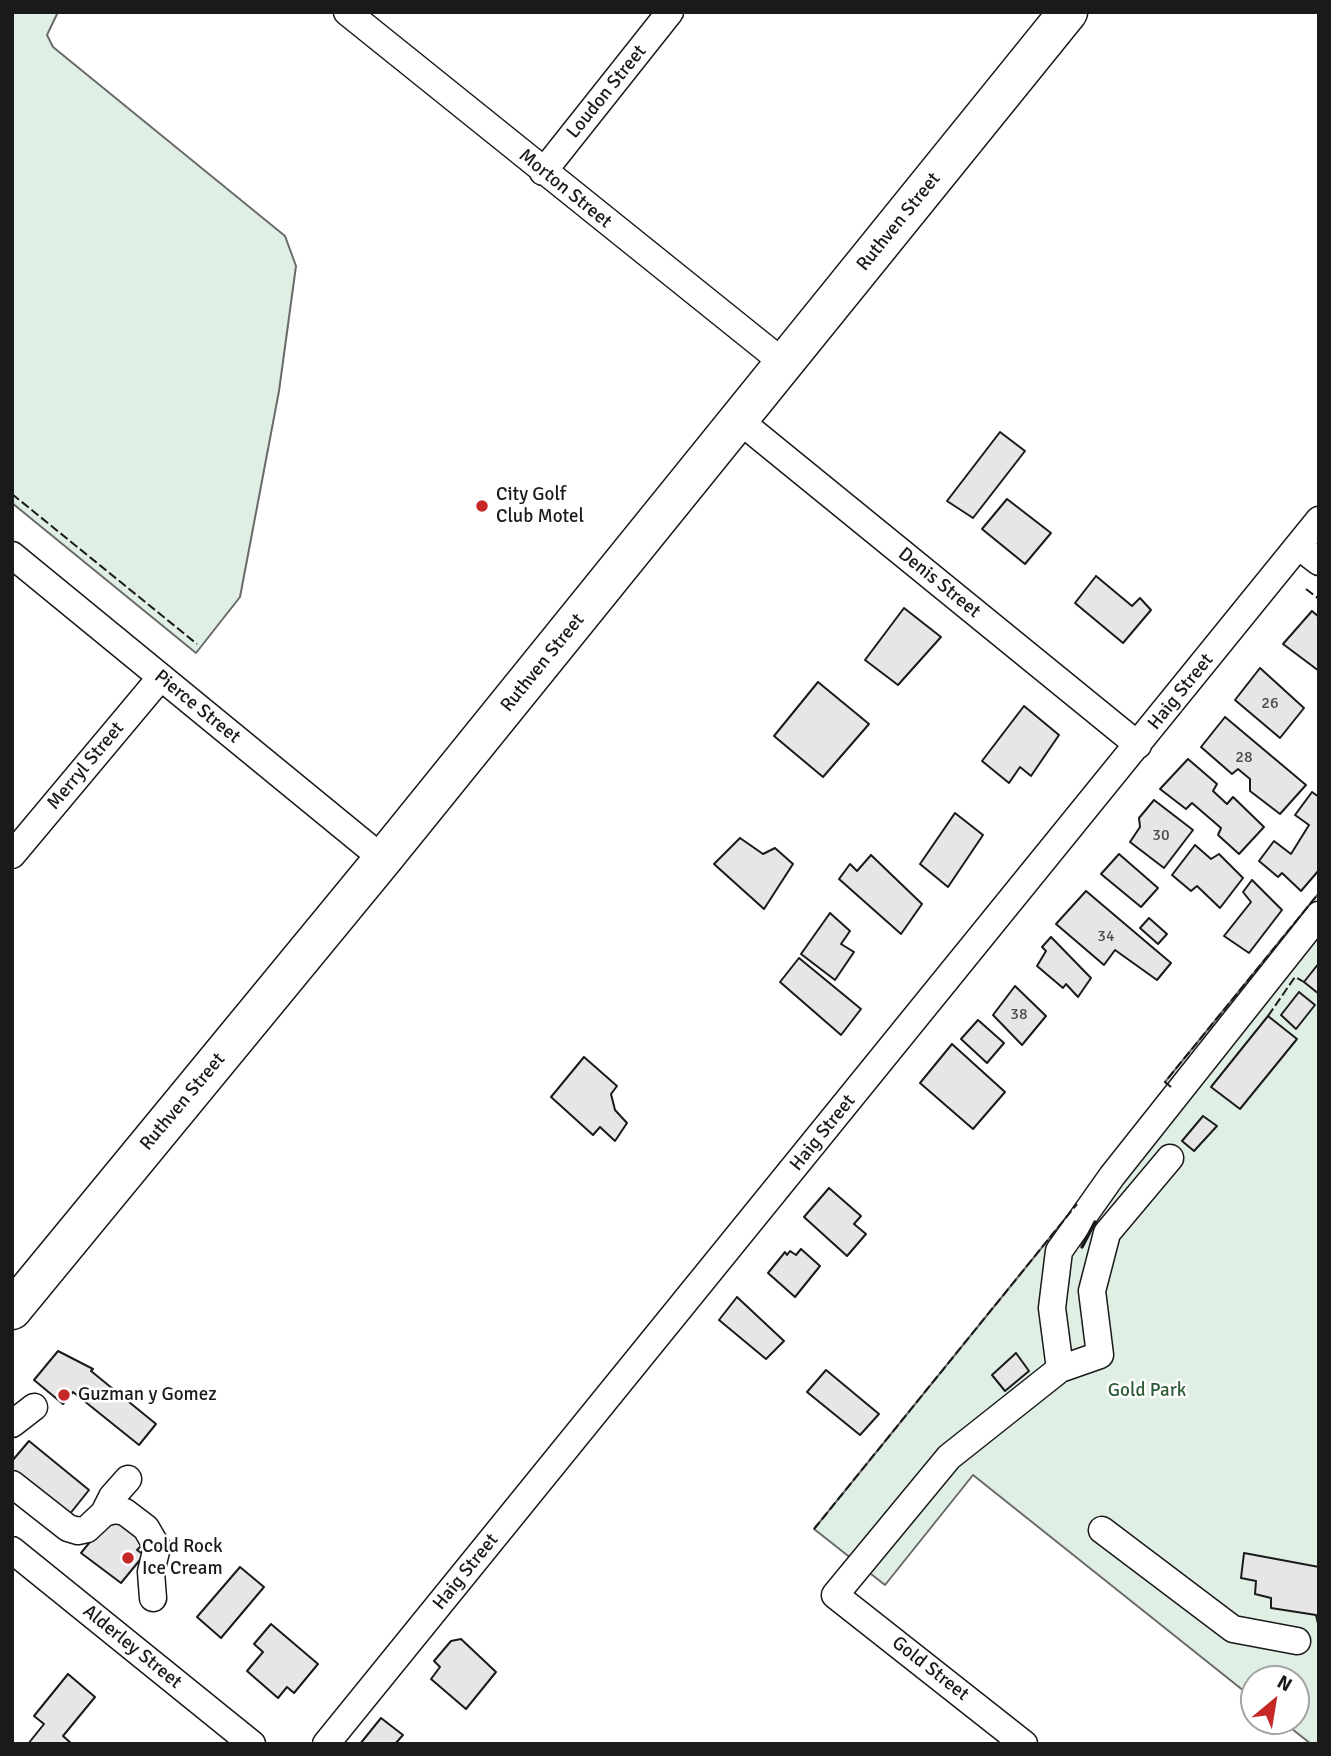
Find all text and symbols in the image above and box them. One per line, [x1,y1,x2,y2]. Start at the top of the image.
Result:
street label: Loudon Street [562,41,652,143]
street label: Morton Street [514,145,616,233]
street label: Ruthven Street [852,168,946,276]
place label: City Golf Club Motel [496,484,584,528]
marker: City Golf Club Motel [474,498,490,514]
street label: Denis Street [893,543,985,623]
street label: Ruthven Street [496,609,590,717]
street label: Haig Street [1143,649,1219,735]
street label: Pierce Street [149,665,245,749]
house number: 26 [1261,694,1279,714]
street label: Merryl Street [43,718,129,814]
house number: 28 [1235,748,1253,768]
house number: 30 [1152,826,1170,846]
house number: 34 [1097,927,1115,947]
house number: 38 [1010,1005,1028,1025]
street label: Ruthven Street [136,1049,230,1155]
street label: Haig Street [785,1090,861,1176]
park label: Gold Park [1108,1380,1186,1402]
place label: Guzman y Gomez [78,1384,217,1406]
marker: Guzman y Gomez [56,1387,72,1403]
street label: Haig Street [428,1529,504,1615]
place label: Cold Rock Ice Cream [142,1536,223,1580]
marker: Cold Rock Ice Cream [120,1550,136,1566]
street label: Alderley Street [78,1600,186,1694]
street label: Gold Street [887,1632,973,1706]
north arrow [1240,1665,1310,1735]
text: N [1273,1670,1296,1697]

